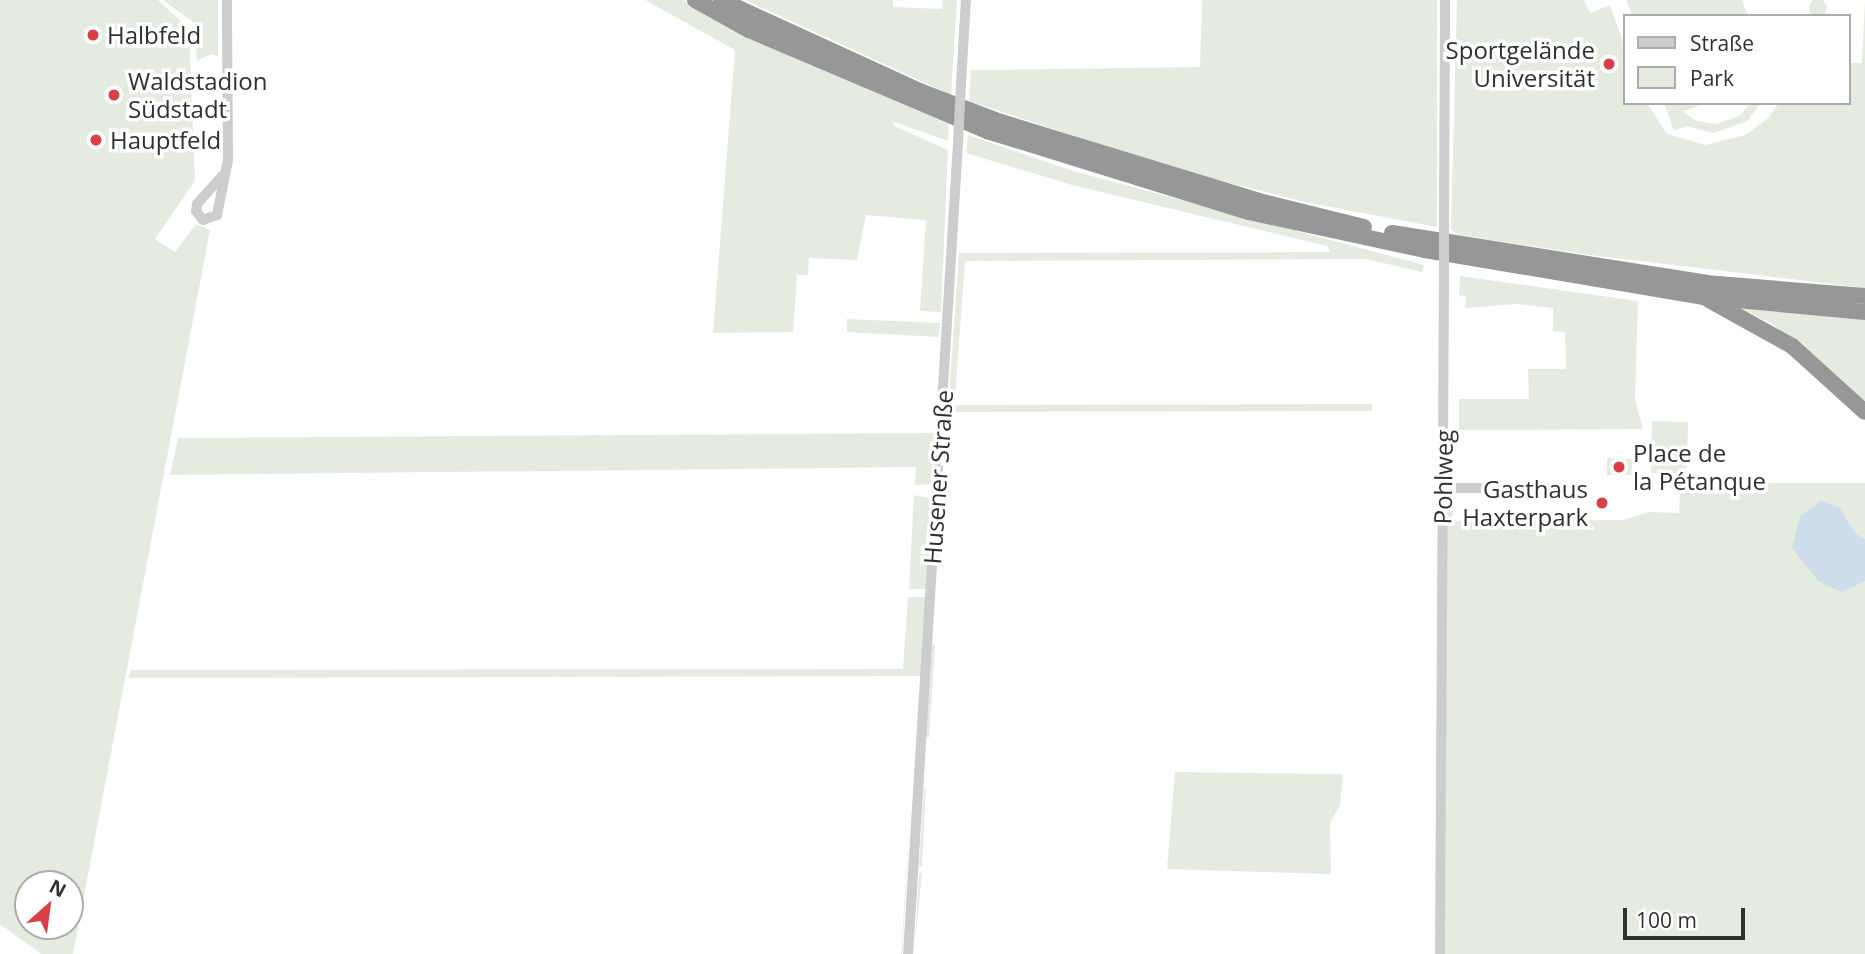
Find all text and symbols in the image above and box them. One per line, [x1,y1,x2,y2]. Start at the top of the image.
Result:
legend [1624,14,1851,105]
place label: Halbfeld [107,21,201,49]
marker: Halbfeld [85,27,101,43]
text: Straße [1690,29,1754,57]
place label: Sportgelände Universität [1446,36,1595,92]
marker: Sportgelände Universität [1601,56,1617,72]
text: Park [1690,64,1734,92]
place label: Waldstadion Südstadt [128,67,267,123]
marker: Waldstadion Südstadt [106,87,122,103]
place label: Hauptfeld [110,126,221,154]
marker: Hauptfeld [88,132,104,148]
street label: Husener Straße [918,389,958,565]
street label: Pohlweg [1428,429,1458,525]
place label: Place de la Pétanque [1633,439,1766,495]
marker: Place de la Pétanque [1611,459,1627,475]
place label: Gasthaus Haxterpark [1462,475,1588,531]
marker: Gasthaus Haxterpark [1594,495,1610,511]
north arrow [14,870,84,940]
text: N [45,873,71,903]
scale bar [1627,894,1750,938]
text: 100 m [1636,906,1697,934]

